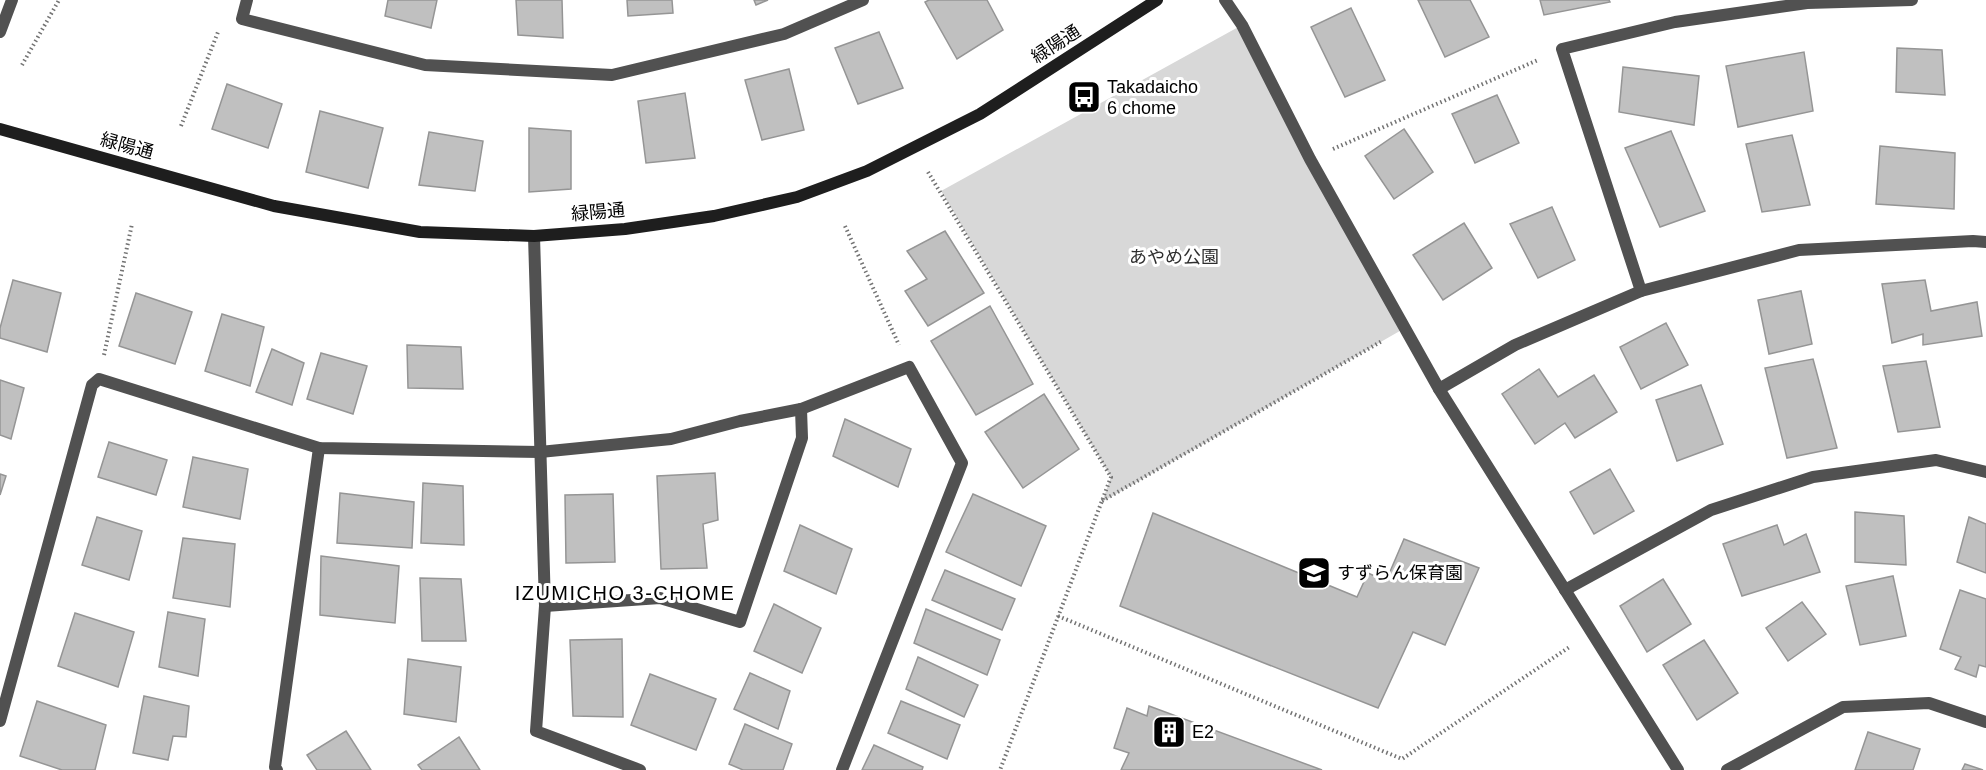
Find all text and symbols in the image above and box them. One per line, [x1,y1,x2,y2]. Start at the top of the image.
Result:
street label: 緑陽通 [1028,21,1084,67]
place label: Takadaicho 6 chome [1107,77,1198,118]
bus stop icon: Takadaicho 6 chome [1066,79,1102,115]
street label: 緑陽通 [98,129,156,163]
street label: 緑陽通 [570,200,626,224]
park label: あやめ公園 [1129,247,1219,267]
school or university icon: すずらん保育園 [1296,555,1332,591]
place label: すずらん保育園 [1337,563,1463,583]
district label: IZUMICHO 3-CHOME [515,582,735,604]
building icon: E2 [1151,714,1187,750]
place label: E2 [1192,722,1214,742]

